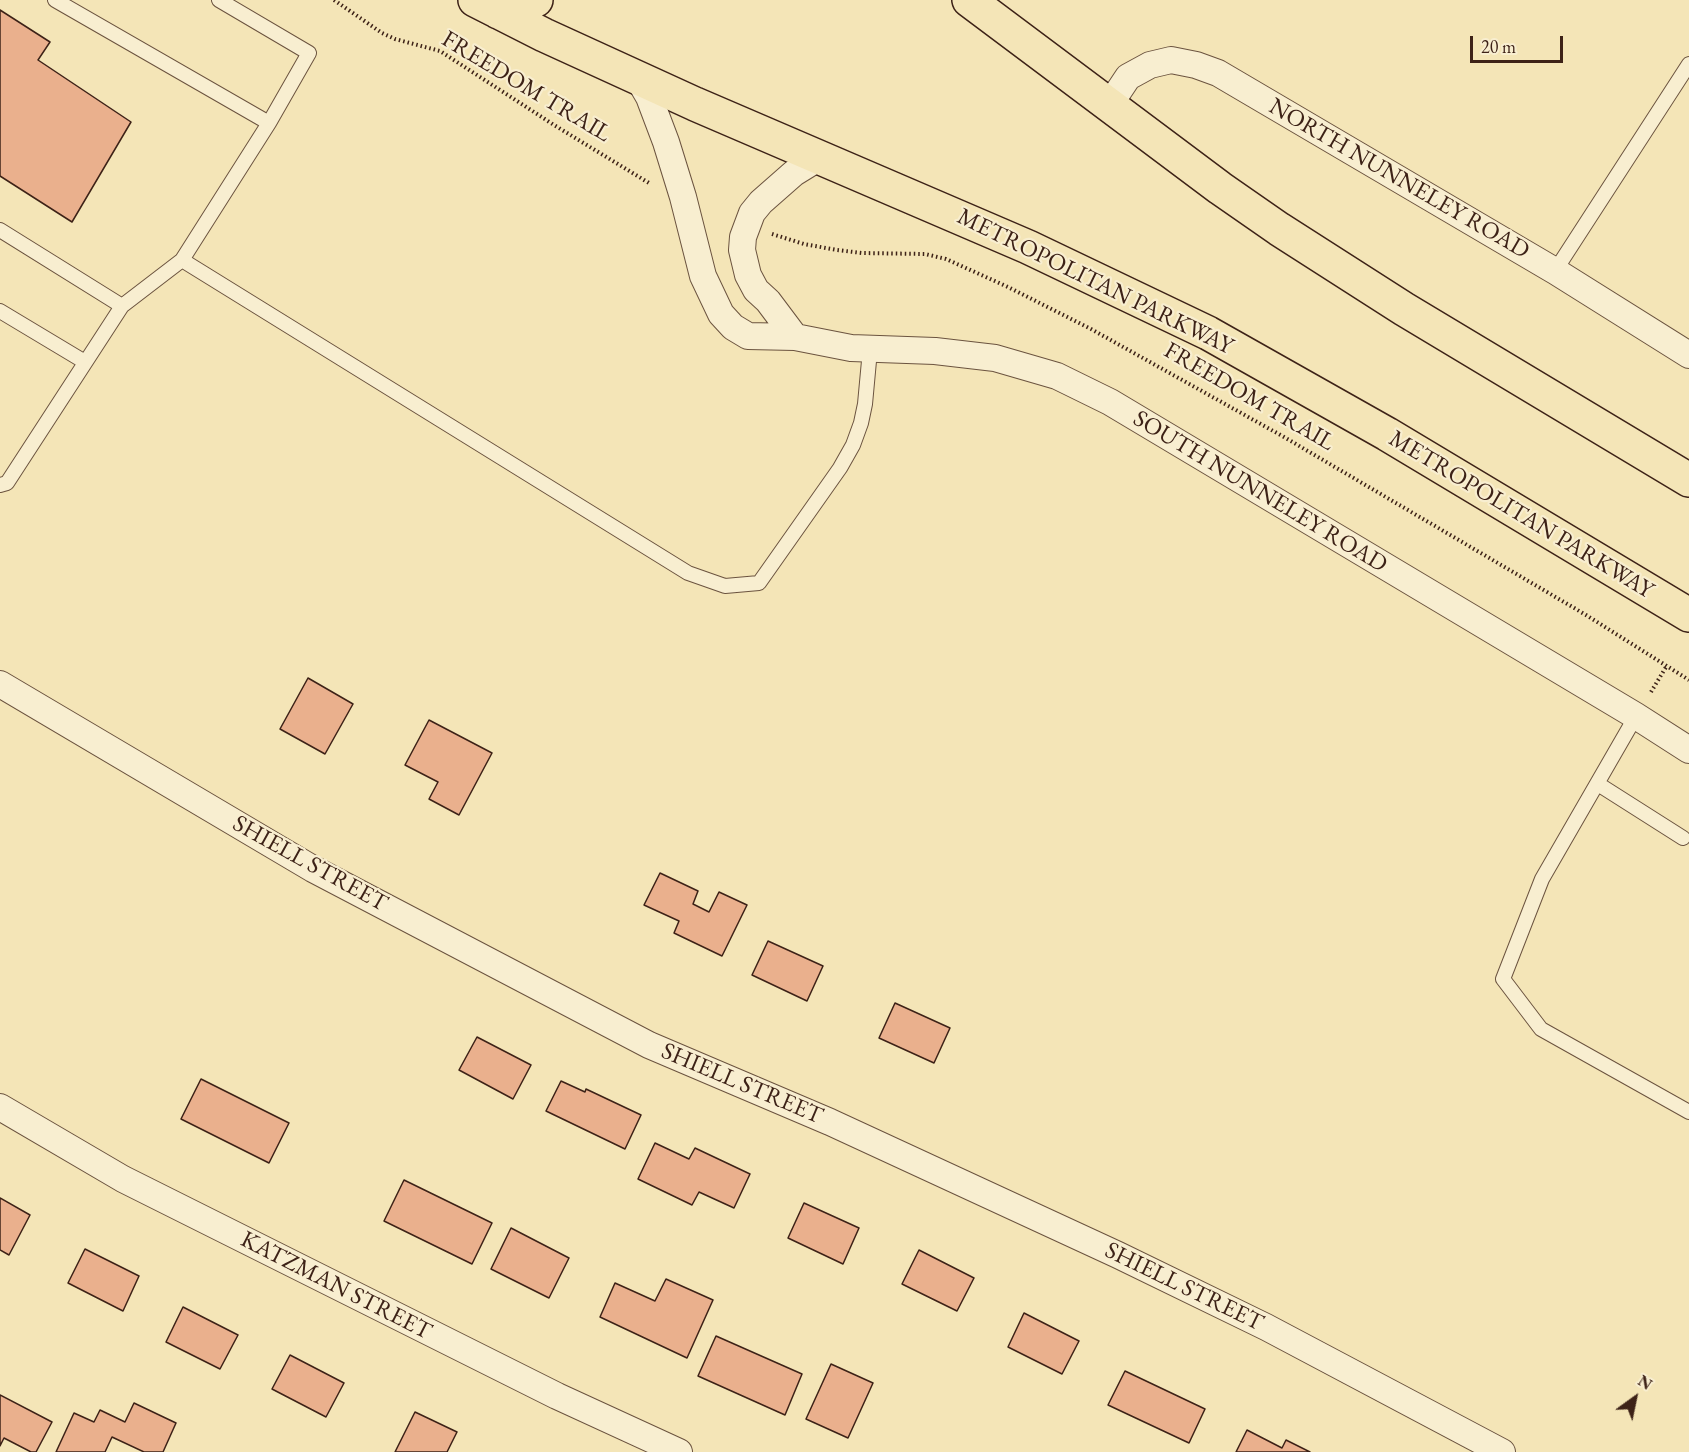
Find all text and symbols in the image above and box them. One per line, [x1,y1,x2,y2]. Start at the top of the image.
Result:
scale bar [1473,24,1566,62]
street label: FREEDOM TRAIL [436,25,616,149]
text: 20 m [1481,35,1516,58]
street label: NORTH NUNNELEY ROAD [1264,92,1534,266]
street label: METROPOLITAN PARKWAY [952,203,1238,361]
street label: FREEDOM TRAIL [1159,336,1339,458]
street label: SOUTH NUNNELEY ROAD [1128,405,1392,579]
street label: METROPOLITAN PARKWAY [1383,424,1659,606]
street label: SHIELL STREET [228,810,392,918]
street label: SHIELL STREET [657,1037,827,1131]
street label: KATZMAN STREET [236,1225,436,1347]
street label: SHIELL STREET [1100,1236,1268,1338]
north arrow [1605,1368,1665,1428]
text: N [1634,1370,1656,1395]

